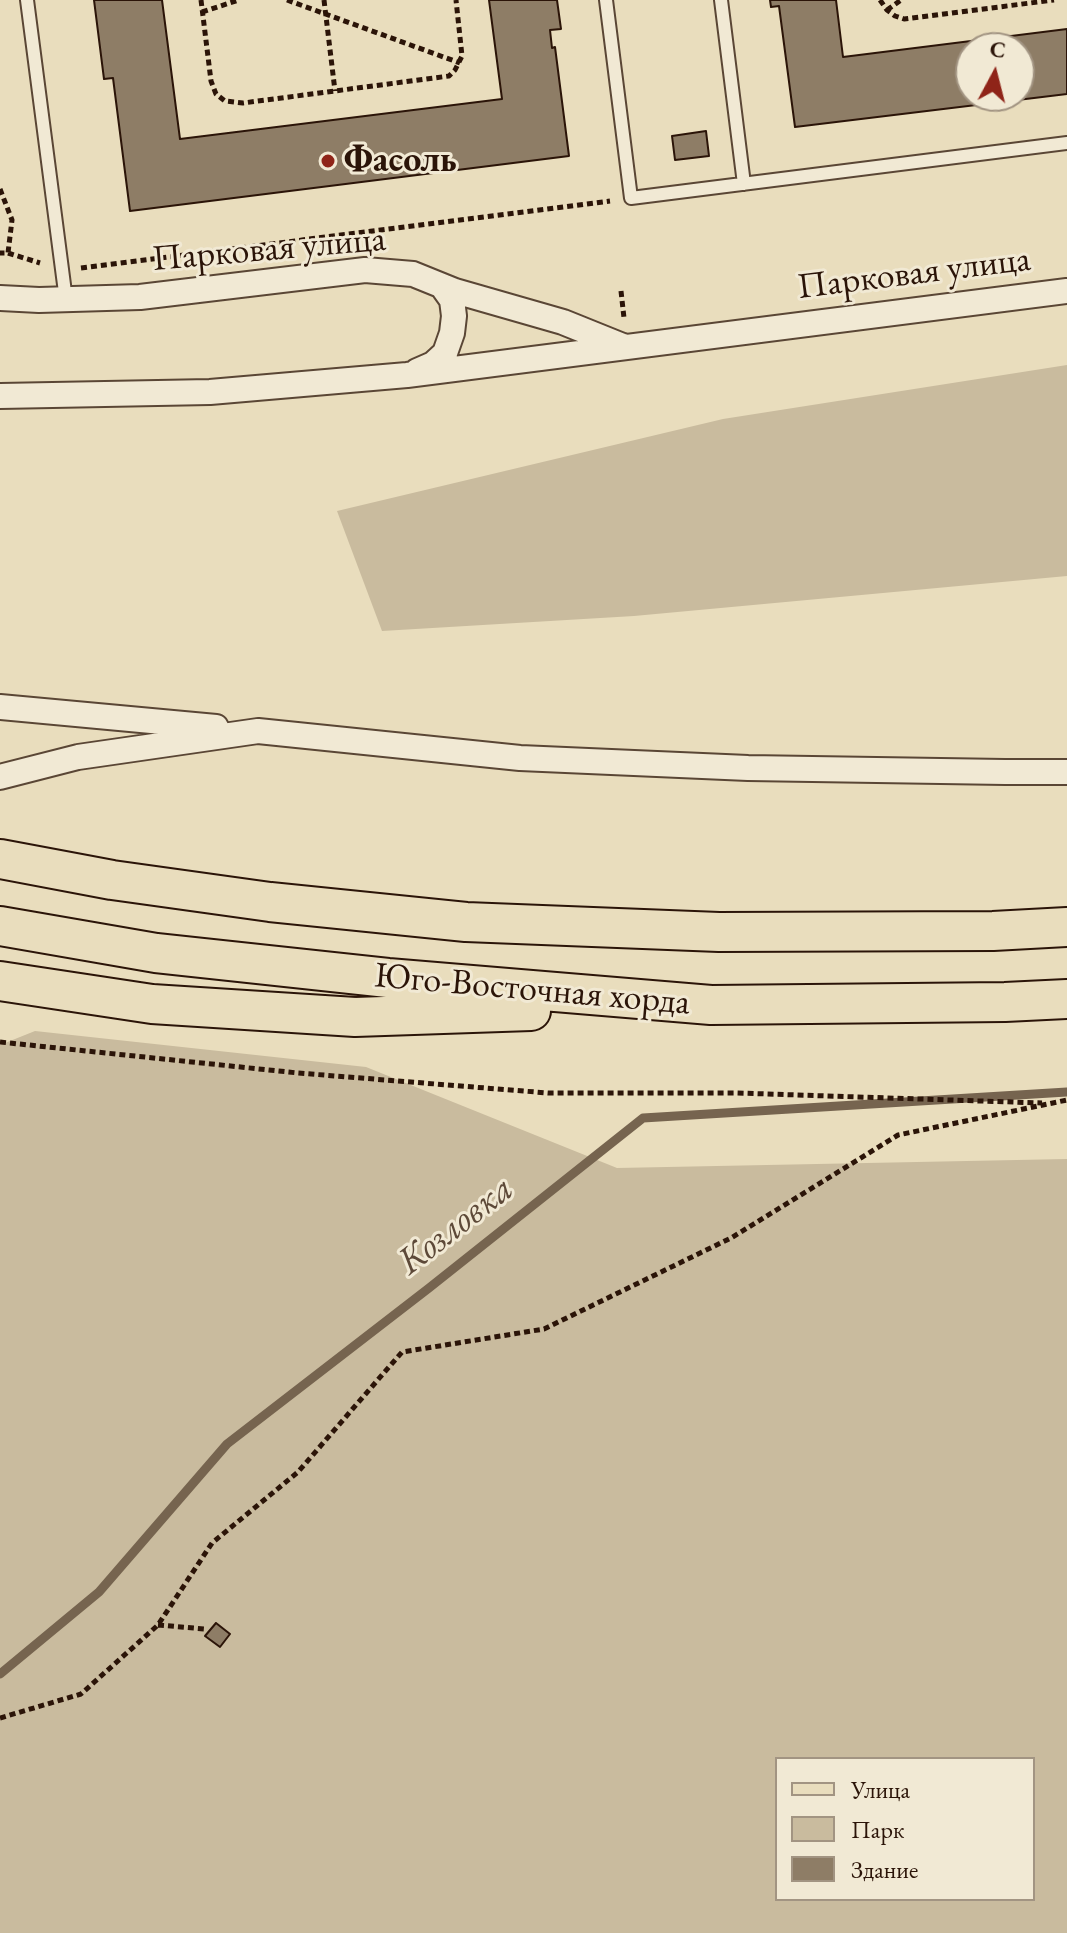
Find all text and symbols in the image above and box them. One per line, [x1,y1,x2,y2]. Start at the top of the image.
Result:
north arrow [955,32,1035,112]
text: С [988,34,1007,65]
place label: Фасоль [344,139,457,183]
marker: Фасоль [319,152,337,170]
street label: Парковая улица [150,218,388,282]
street label: Парковая улица [795,238,1033,310]
street label: Юго-Восточная хорда [372,955,692,1025]
water label: Козловка [389,1167,523,1285]
legend [775,1757,1035,1901]
text: Улица [851,1774,910,1805]
text: Парк [851,1814,904,1845]
text: Здание [851,1854,918,1885]

